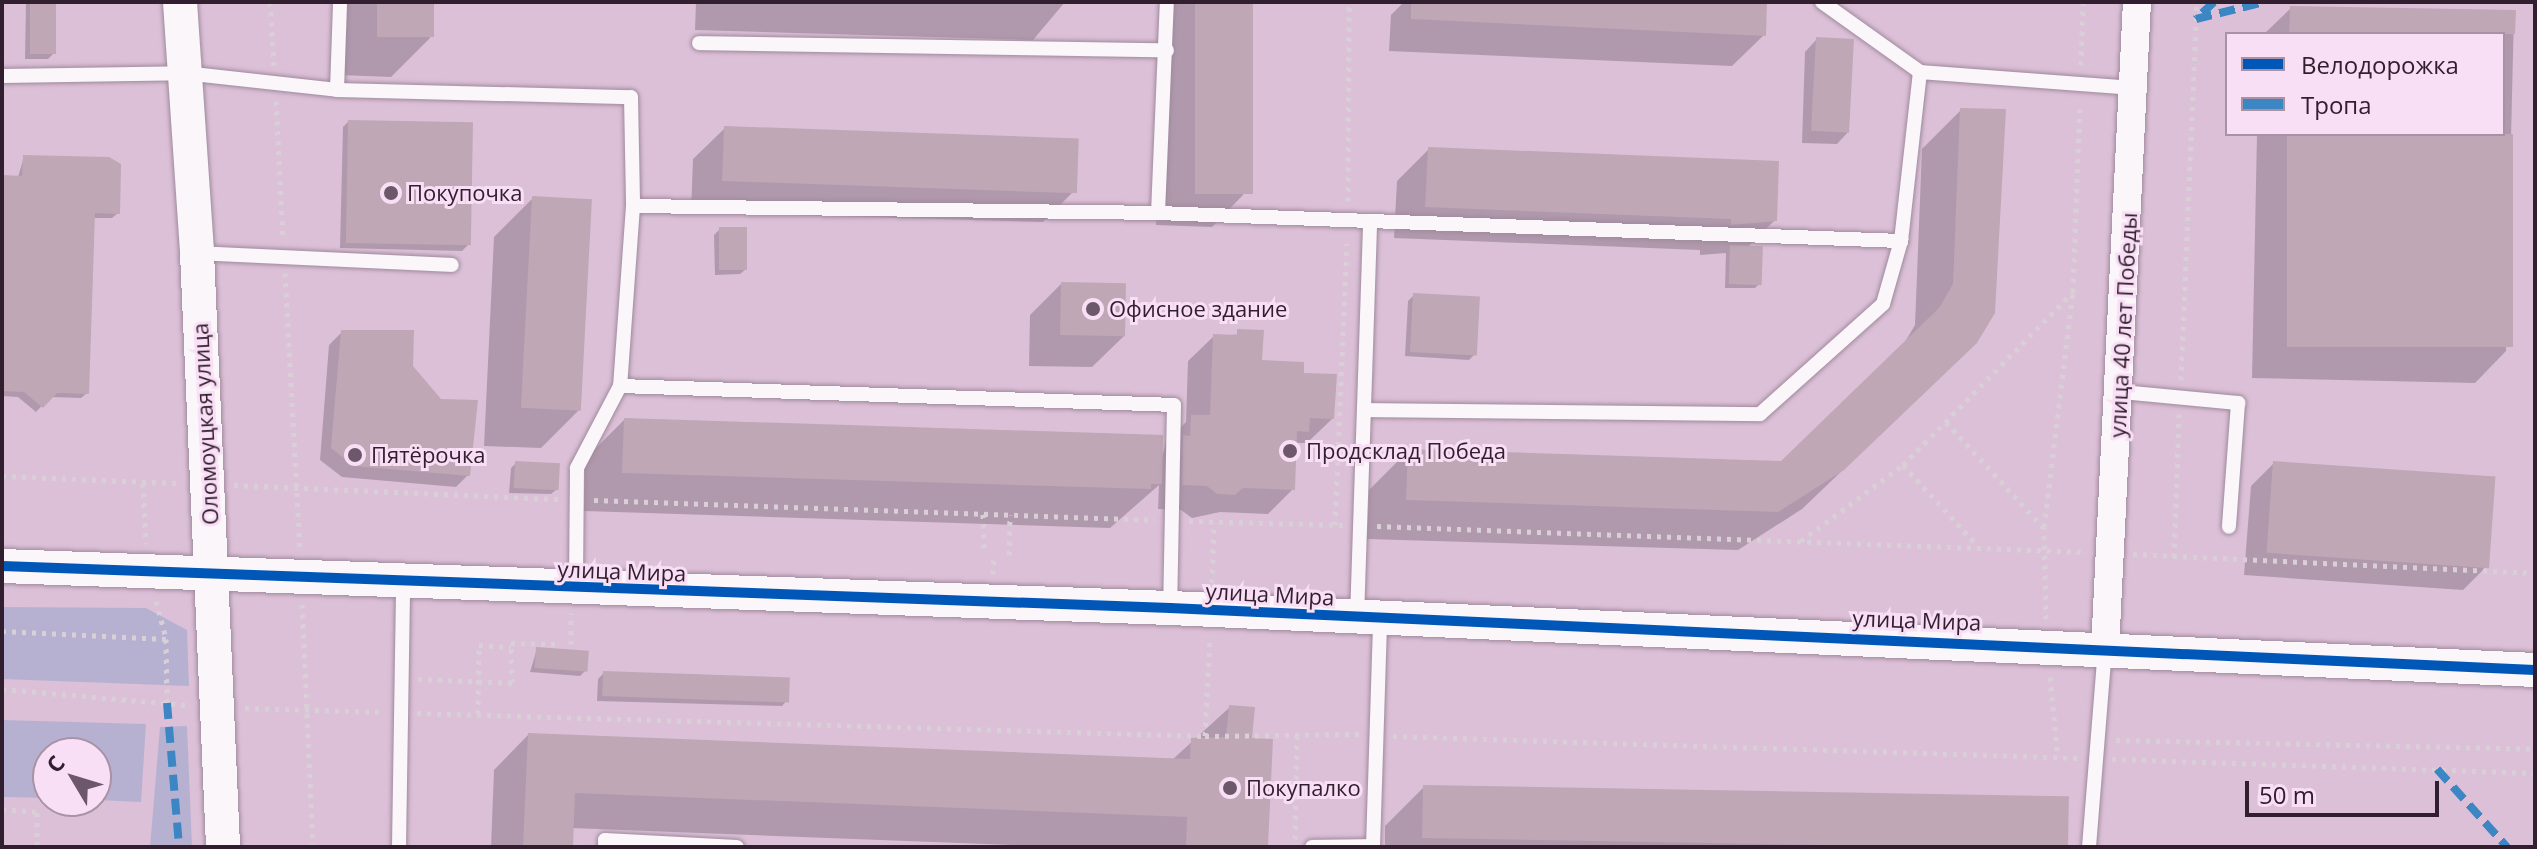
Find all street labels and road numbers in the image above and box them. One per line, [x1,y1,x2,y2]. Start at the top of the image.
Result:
street label: улица 40 лет Победы [2104,212,2142,438]
street label: Оломоуцкая улица [187,322,223,526]
street label: улица Мира [557,556,687,586]
street label: улица Мира [1205,577,1335,611]
street label: улица Мира [1852,605,1982,635]

